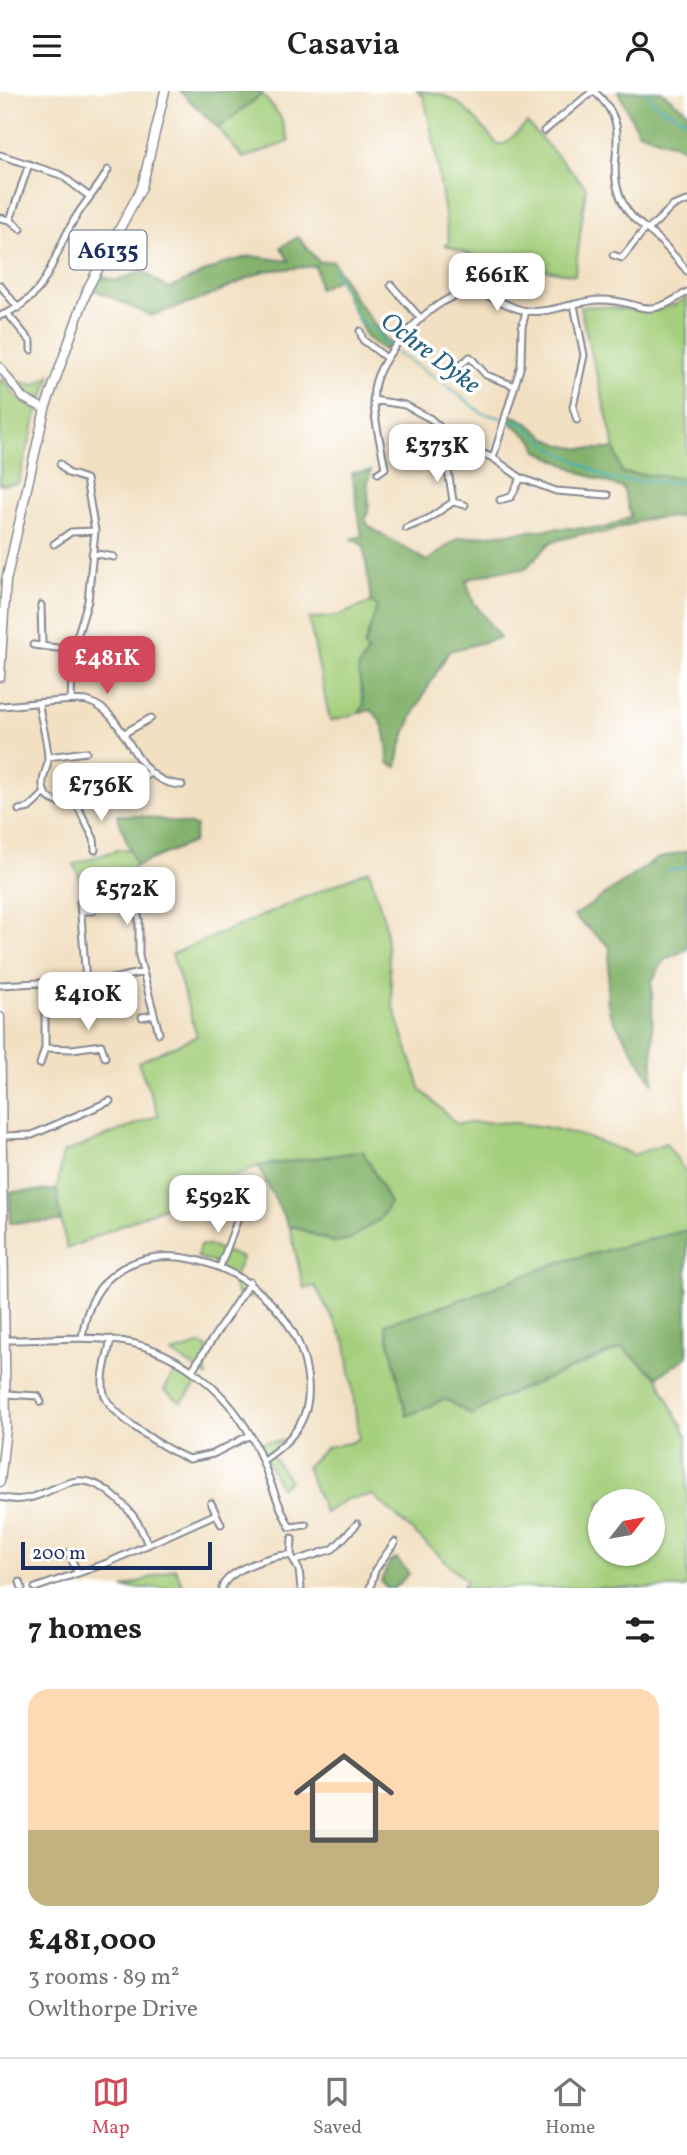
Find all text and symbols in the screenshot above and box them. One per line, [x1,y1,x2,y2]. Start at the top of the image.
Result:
text: Casavia [287,24,400,68]
icon: menu [28,27,66,65]
icon: person [621,27,659,65]
road number: A6135 [70,231,146,269]
pin: £661K [448,253,546,313]
text: £661K [465,260,529,292]
water label: Ochre Dyke [372,304,488,403]
pin: £373K [388,425,486,484]
text: £373K [405,431,469,463]
pin: £481K [58,637,156,696]
text: £481K [74,643,140,675]
pin: £736K [52,763,150,823]
text: £736K [69,770,133,802]
pin: £572K [78,867,176,927]
text: £572K [95,874,159,906]
pin: £410K [39,972,137,1032]
text: £410K [54,979,122,1011]
pin: £592K [169,1175,267,1235]
text: £592K [185,1182,251,1214]
north arrow [588,1489,665,1566]
map controls [588,1489,665,1566]
scale bar [21,1539,212,1571]
text: 200 m [32,1541,86,1567]
text: 7 homes [28,1609,142,1651]
icon: filters [621,1611,659,1649]
icon: home [281,1735,407,1861]
text: £481,000 [28,1920,156,1962]
text: 3 rooms · 89 m² [28,1962,180,1994]
text: Owlthorpe Drive [28,1994,198,2026]
tab: Map [92,2073,130,2141]
tab: Saved [313,2073,362,2141]
tab: Home [545,2073,595,2141]

